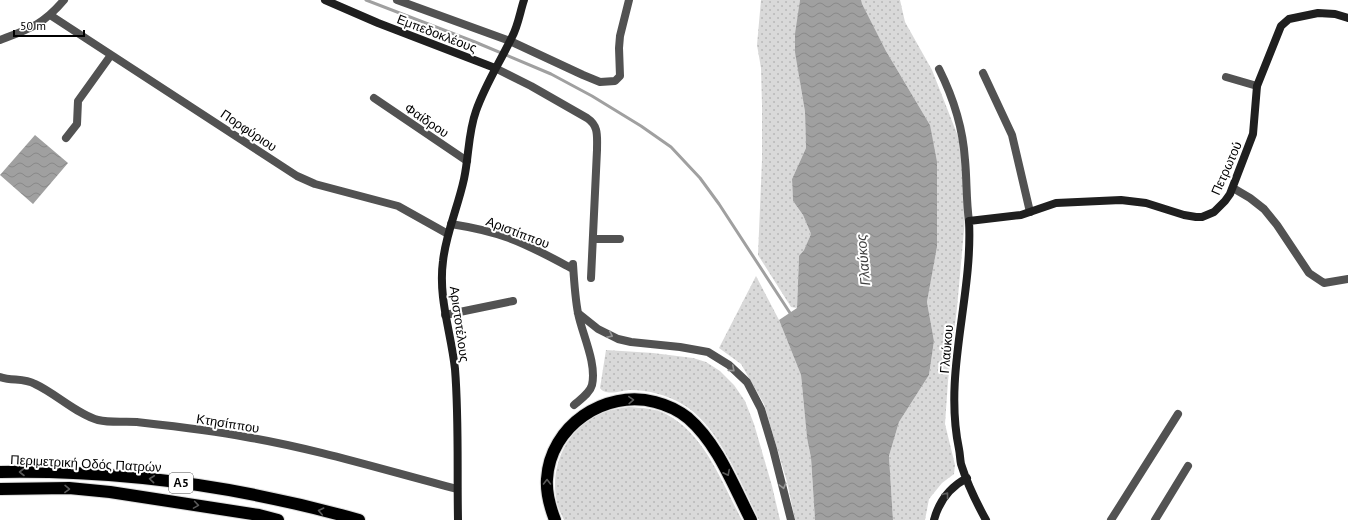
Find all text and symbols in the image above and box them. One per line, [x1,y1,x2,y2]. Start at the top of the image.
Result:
street label: Εμπεδοκλέους [394,10,479,56]
scale bar [14,12,84,38]
text: 50 m [20,18,46,33]
street label: Φαίδρου [401,99,452,141]
street label: Πορφύριου [217,105,280,155]
street label: Πετρωτού [1207,139,1246,198]
street label: Αριστίππου [484,213,552,252]
water label: Γλαύκος [852,233,874,287]
street label: Αριστοτέλους [446,285,473,363]
street label: Γλαύκου [936,324,957,374]
one-way arrow [605,330,613,338]
one-way arrow [728,364,735,371]
one-way arrow [628,395,634,404]
street label: Κτησίππου [195,410,261,437]
street label: Περιμετρική Οδός Πατρών [10,451,162,476]
one-way arrow [19,468,25,476]
one-way arrow [722,469,730,477]
road number: Α5 [169,473,193,493]
one-way arrow [149,475,155,484]
one-way arrow [543,479,551,485]
one-way arrow [778,482,787,489]
one-way arrow [64,485,70,493]
one-way arrow [941,493,948,500]
one-way arrow [193,500,199,509]
one-way arrow [318,507,324,515]

